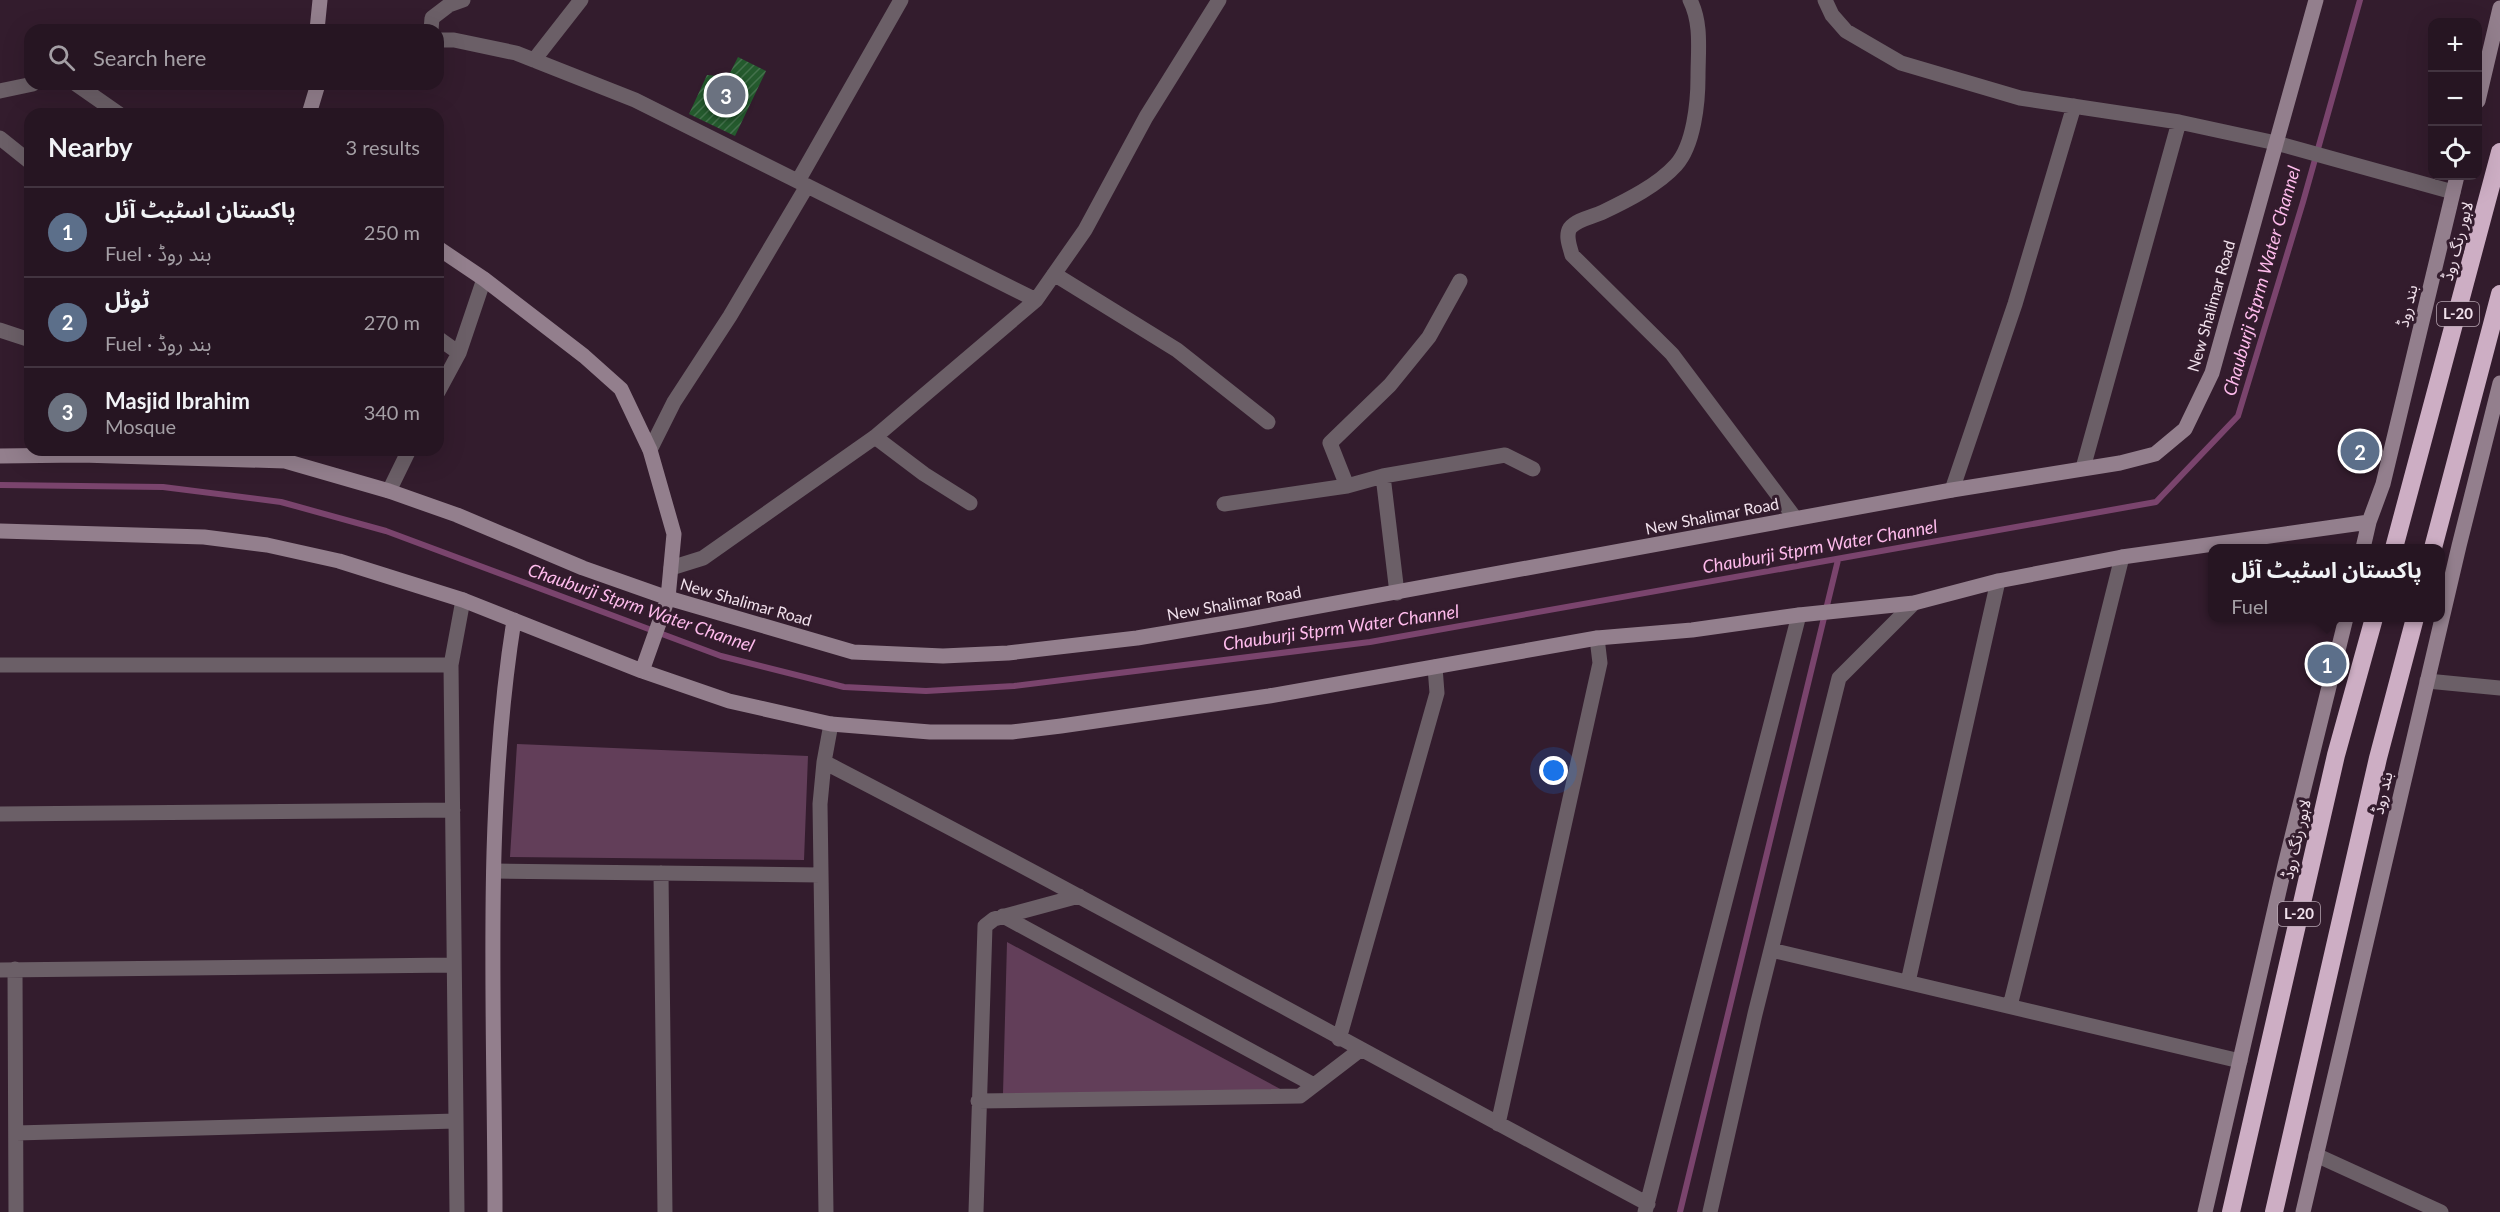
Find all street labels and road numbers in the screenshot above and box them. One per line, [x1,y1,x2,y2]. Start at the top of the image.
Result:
street label: لاہور رنگ روڈ [2437,199,2477,283]
street label: New Shalimar Road [2183,238,2238,374]
street label: بند روڈ [2392,283,2422,329]
road number: L-20 [2437,302,2479,326]
street label: New Shalimar Road [1643,493,1780,538]
street label: New Shalimar Road [678,574,814,629]
street label: New Shalimar Road [1165,581,1302,624]
street label: بند روڈ [2367,770,2397,816]
street label: لاہور رنگ روڈ [2277,797,2315,881]
road number: L-20 [2278,902,2320,926]

